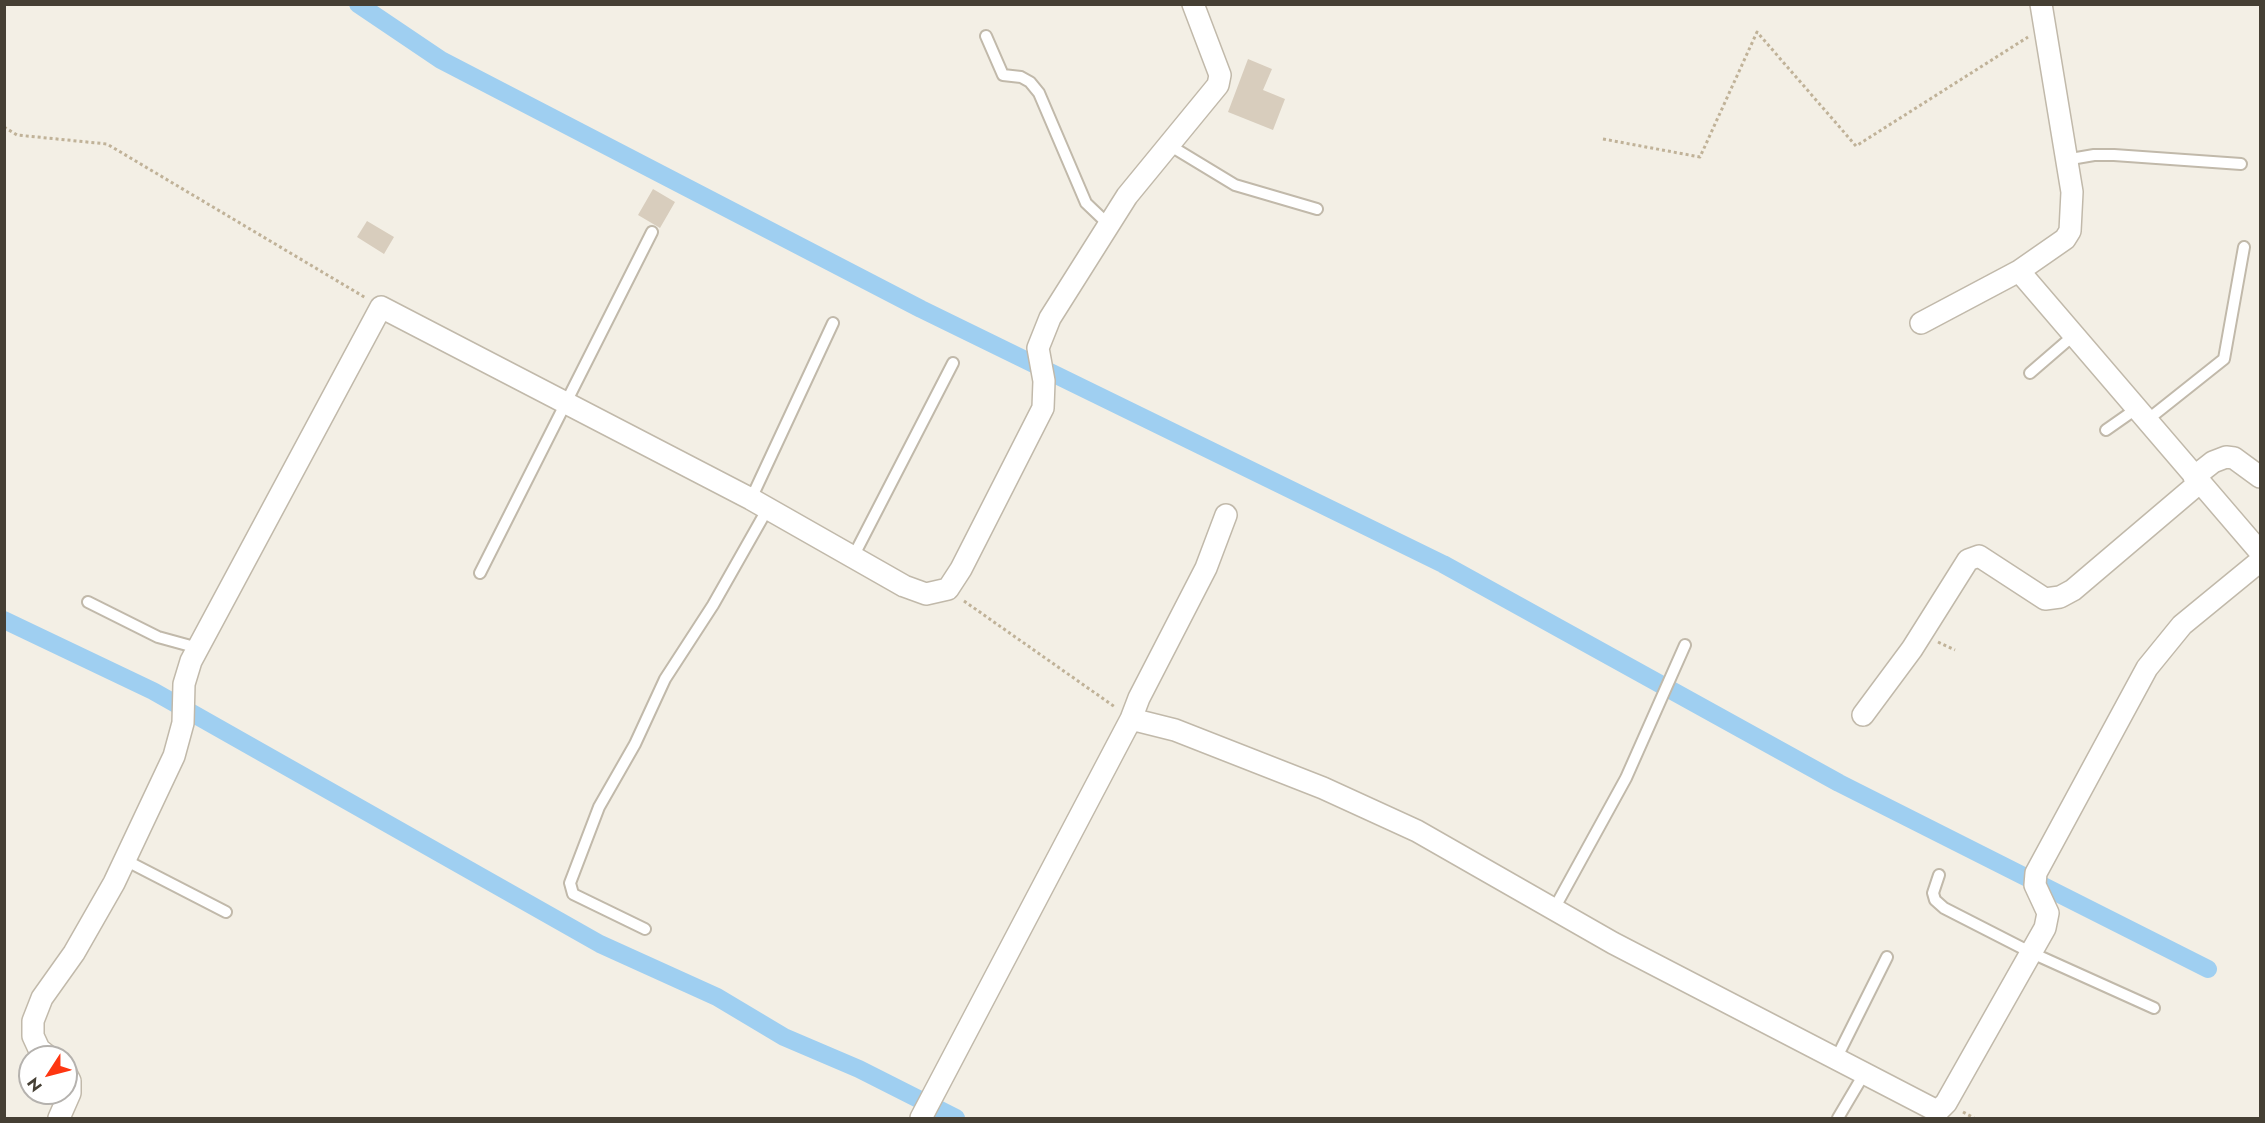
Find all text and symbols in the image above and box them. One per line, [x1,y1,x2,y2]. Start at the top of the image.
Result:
north arrow [18,1045,78,1105]
text: N [22,1073,48,1097]

